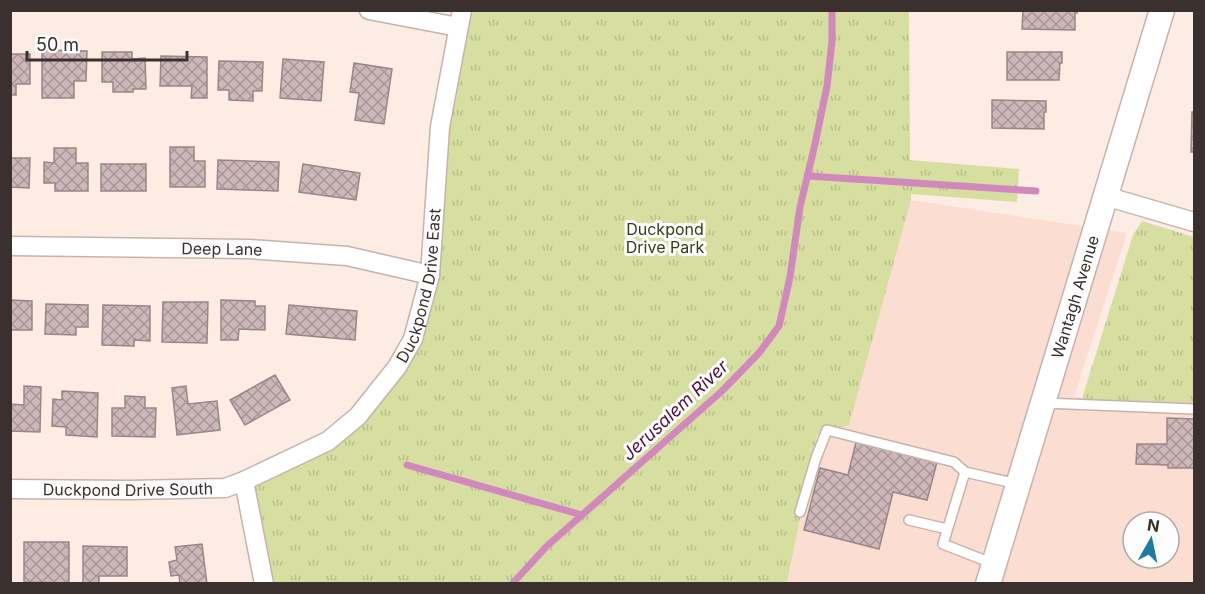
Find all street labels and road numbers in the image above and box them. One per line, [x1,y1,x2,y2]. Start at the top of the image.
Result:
street label: Duckpond Drive East [392,208,444,366]
street label: Wantagh Avenue [1047,233,1103,361]
street label: Deep Lane [181,238,263,260]
street label: Duckpond Drive South [43,478,213,500]

